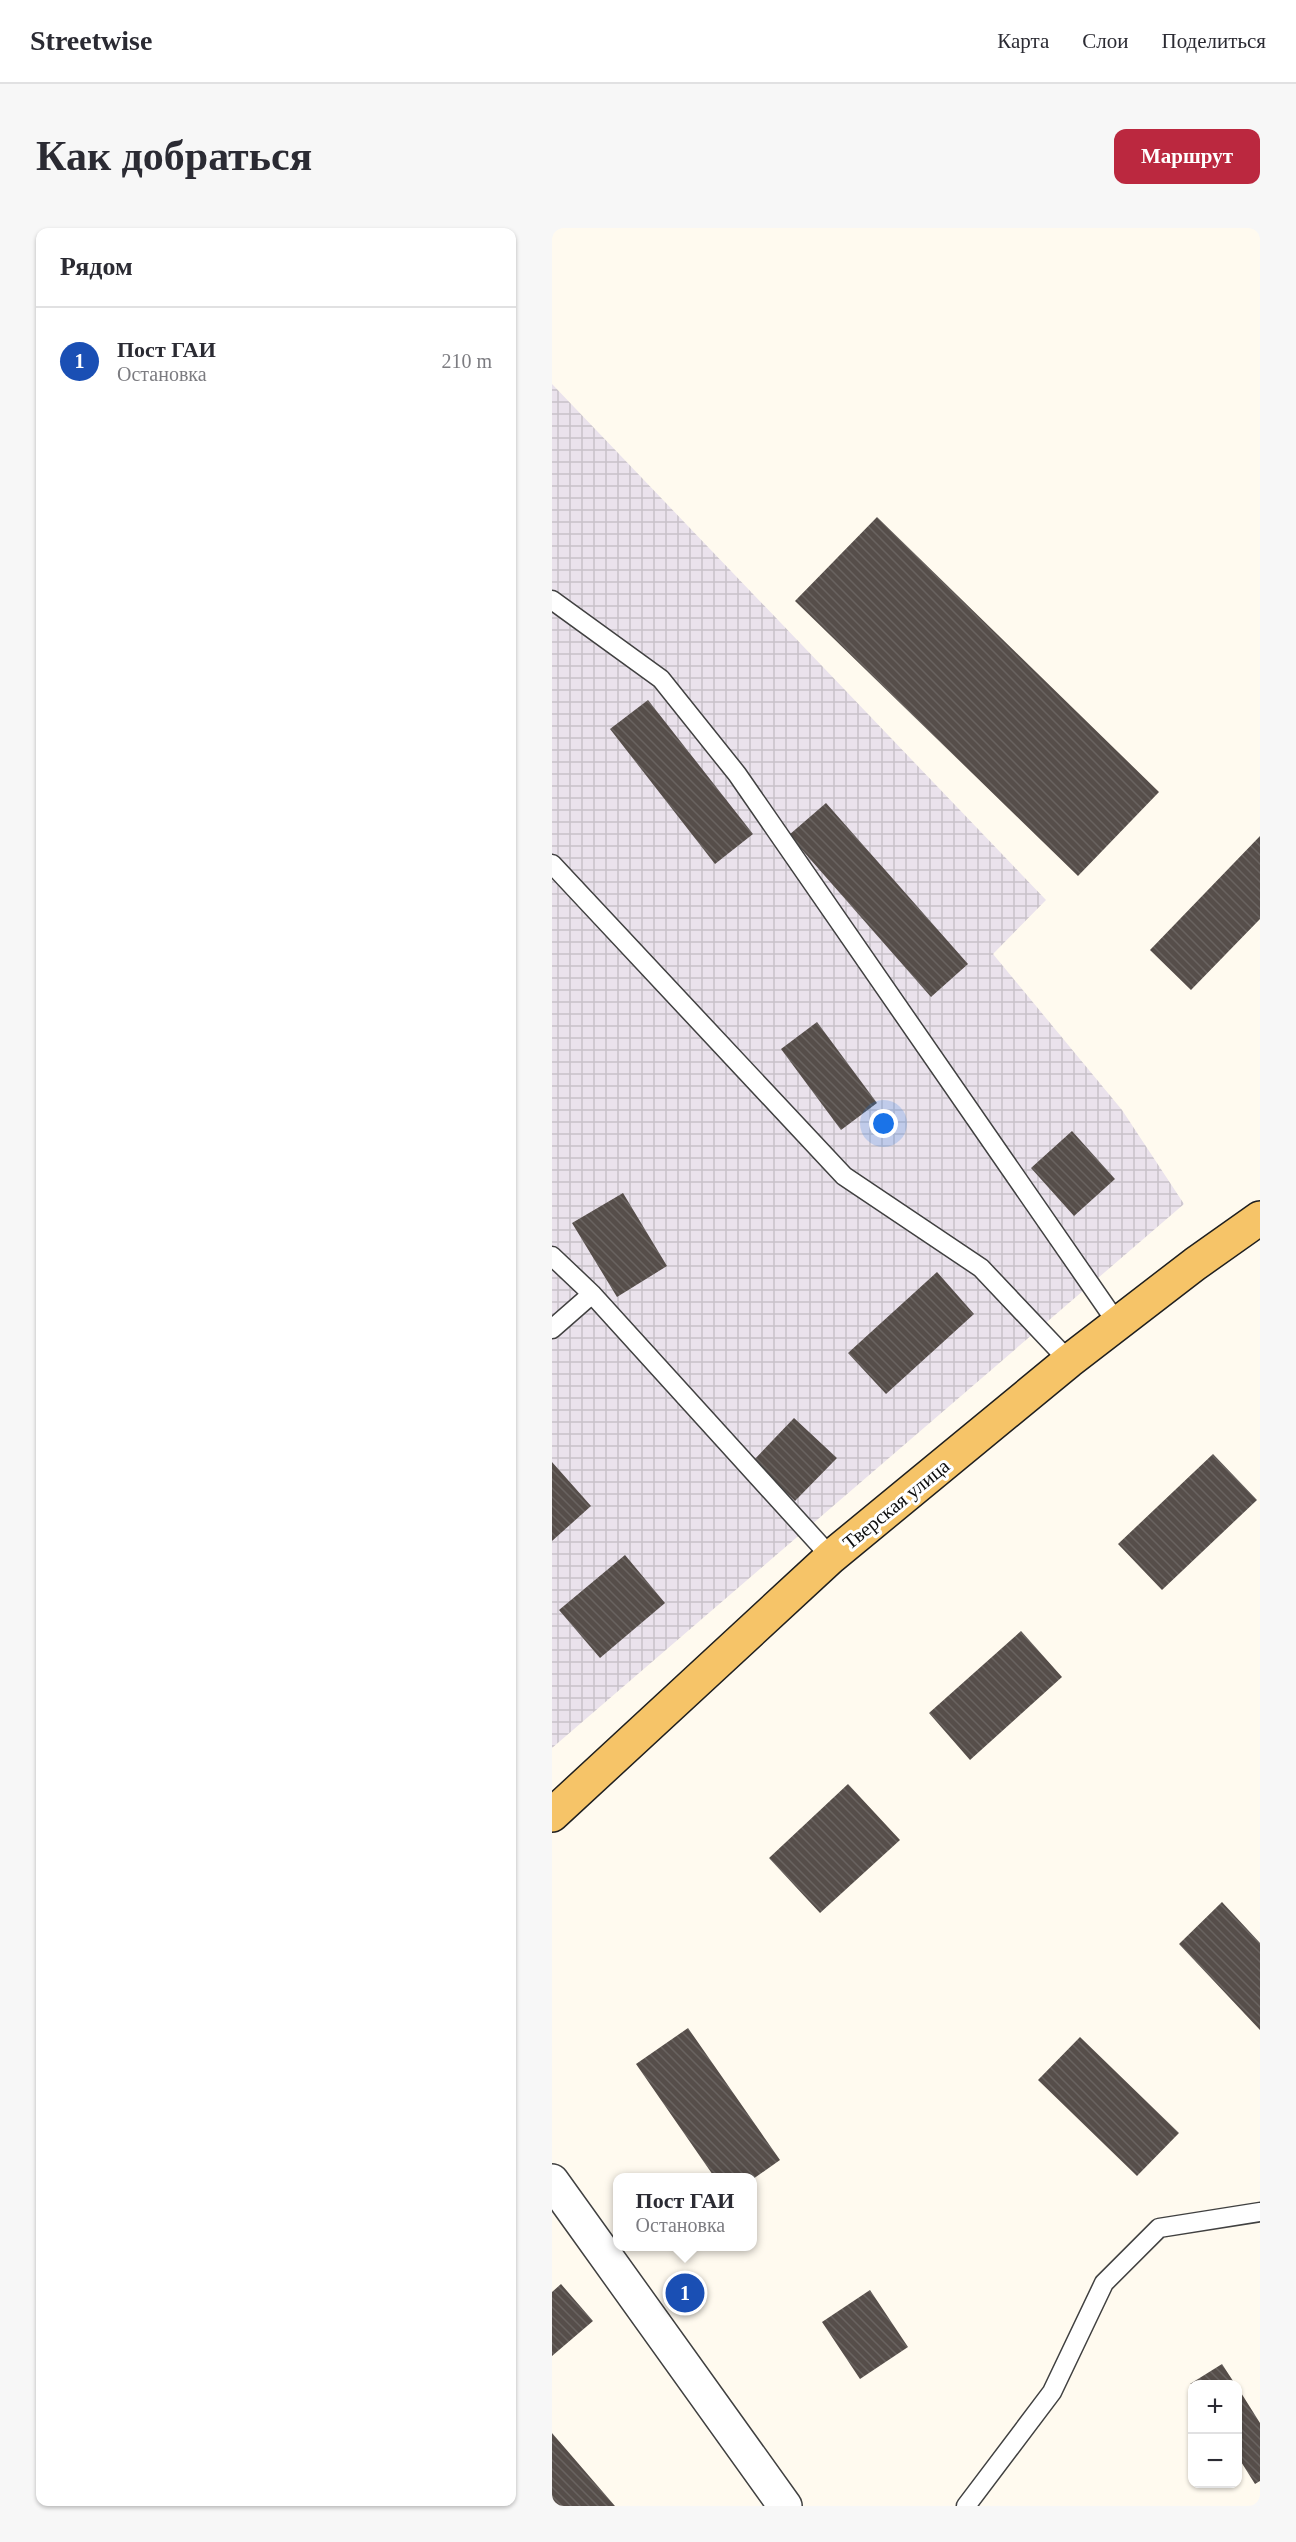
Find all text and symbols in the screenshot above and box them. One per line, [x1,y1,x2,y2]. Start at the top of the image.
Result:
text: Streetwise [30,25,152,56]
text: Карта [997,29,1049,53]
text: Слои [1082,29,1128,53]
text: Поделиться [1161,29,1266,53]
button: Маршрут [1114,129,1260,184]
text: Как добраться [36,133,312,179]
text: Рядом [60,252,133,281]
text: Пост ГАИ [117,337,216,362]
text: 1 [75,350,85,372]
text: 210 m [441,350,492,372]
text: Остановка [117,363,207,385]
your location [869,1109,898,1138]
street label: Тверская улица [838,1454,954,1554]
popup [613,2173,757,2251]
text: Пост ГАИ [636,2188,734,2213]
text: Остановка [636,2214,725,2236]
pin: 1 [666,2270,704,2316]
map controls [1188,2380,1242,2488]
button: + [1188,2380,1242,2434]
button: − [1188,2434,1242,2488]

